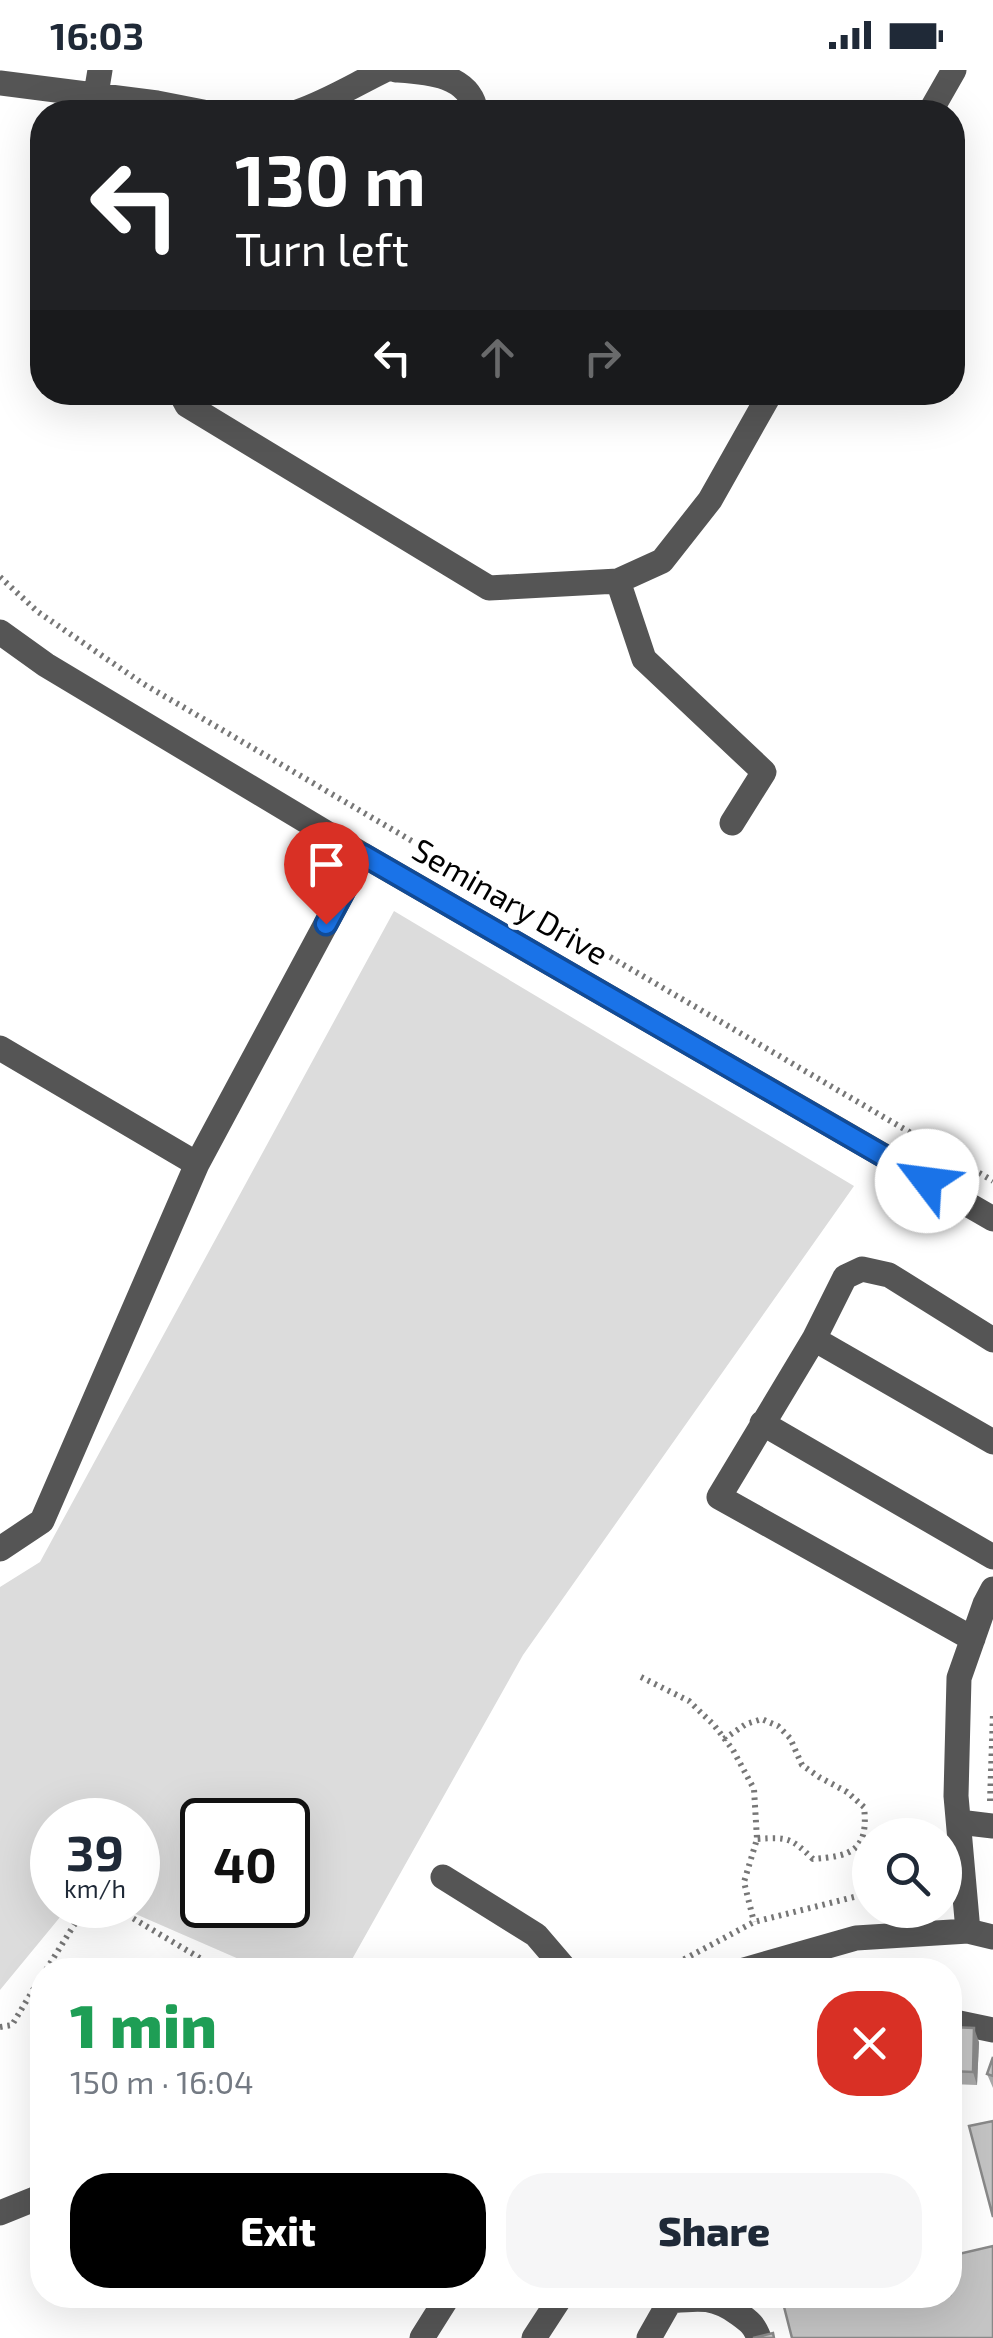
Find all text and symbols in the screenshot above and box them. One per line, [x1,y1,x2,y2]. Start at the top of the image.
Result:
text: 16:03 [50,12,144,58]
text: 130 m [235,136,426,220]
icon: left [70,140,200,270]
text: Turn left [235,221,409,275]
icon: left [365,330,420,385]
icon: ahead [470,330,525,385]
icon: right [575,330,630,385]
pin [284,822,369,925]
street label: Seminary Drive [406,829,616,972]
icon: arrive [299,837,354,892]
position arrow [875,1129,979,1233]
speed limit sign: 40 [180,1798,310,1928]
map controls [852,1818,962,1928]
button: search [852,1818,962,1928]
text: 39 [66,1821,124,1881]
text: km/h [64,1873,126,1903]
text: 1 min [70,1988,217,2060]
button: close [817,1991,922,2096]
text: 150 m · 16:04 [70,2062,254,2100]
button: Exit [70,2173,486,2288]
button: Share [506,2173,922,2288]

